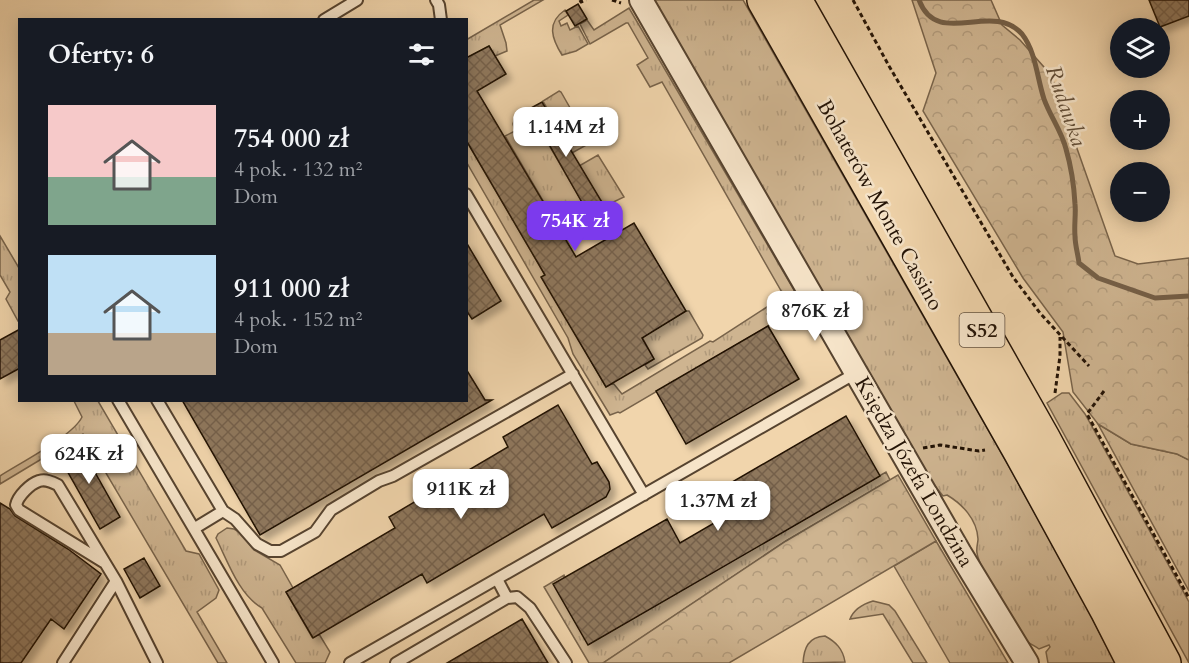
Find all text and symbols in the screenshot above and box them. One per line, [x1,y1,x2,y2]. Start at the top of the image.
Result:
map controls [1110,18,1170,222]
button: layers [1110,18,1170,78]
text: Oferty: 6 [48,37,154,72]
icon: filters [405,38,438,71]
water label: Rudawka [1038,61,1094,151]
button: + [1110,90,1170,150]
street label: Bohaterów Monte Cassino [810,94,950,316]
pin: 1.14M zł [504,107,628,158]
text: 1.14M zł [527,113,605,140]
text: 754 000 zł [234,121,349,156]
icon: home [96,129,168,201]
text: 4 pok. · 132 m² [234,156,362,183]
button: − [1110,162,1170,222]
text: Dom [234,183,278,210]
pin: 754K zł [520,201,630,252]
text: 754K zł [541,207,609,234]
text: 911 000 zł [234,271,349,306]
icon: home [96,279,168,351]
pin: 876K zł [760,291,870,342]
text: 876K zł [781,297,849,324]
text: 4 pok. · 152 m² [234,306,362,333]
road number: S52 [960,313,1004,347]
text: Dom [234,333,278,360]
street label: Księdza Józefa Londzina [848,372,980,572]
pin: 624K zł [34,434,144,485]
text: 624K zł [55,440,123,467]
pin: 911K zł [406,469,516,520]
text: 911K zł [427,475,495,502]
pin: 1.37M zł [656,481,780,532]
text: 1.37M zł [679,487,757,514]

